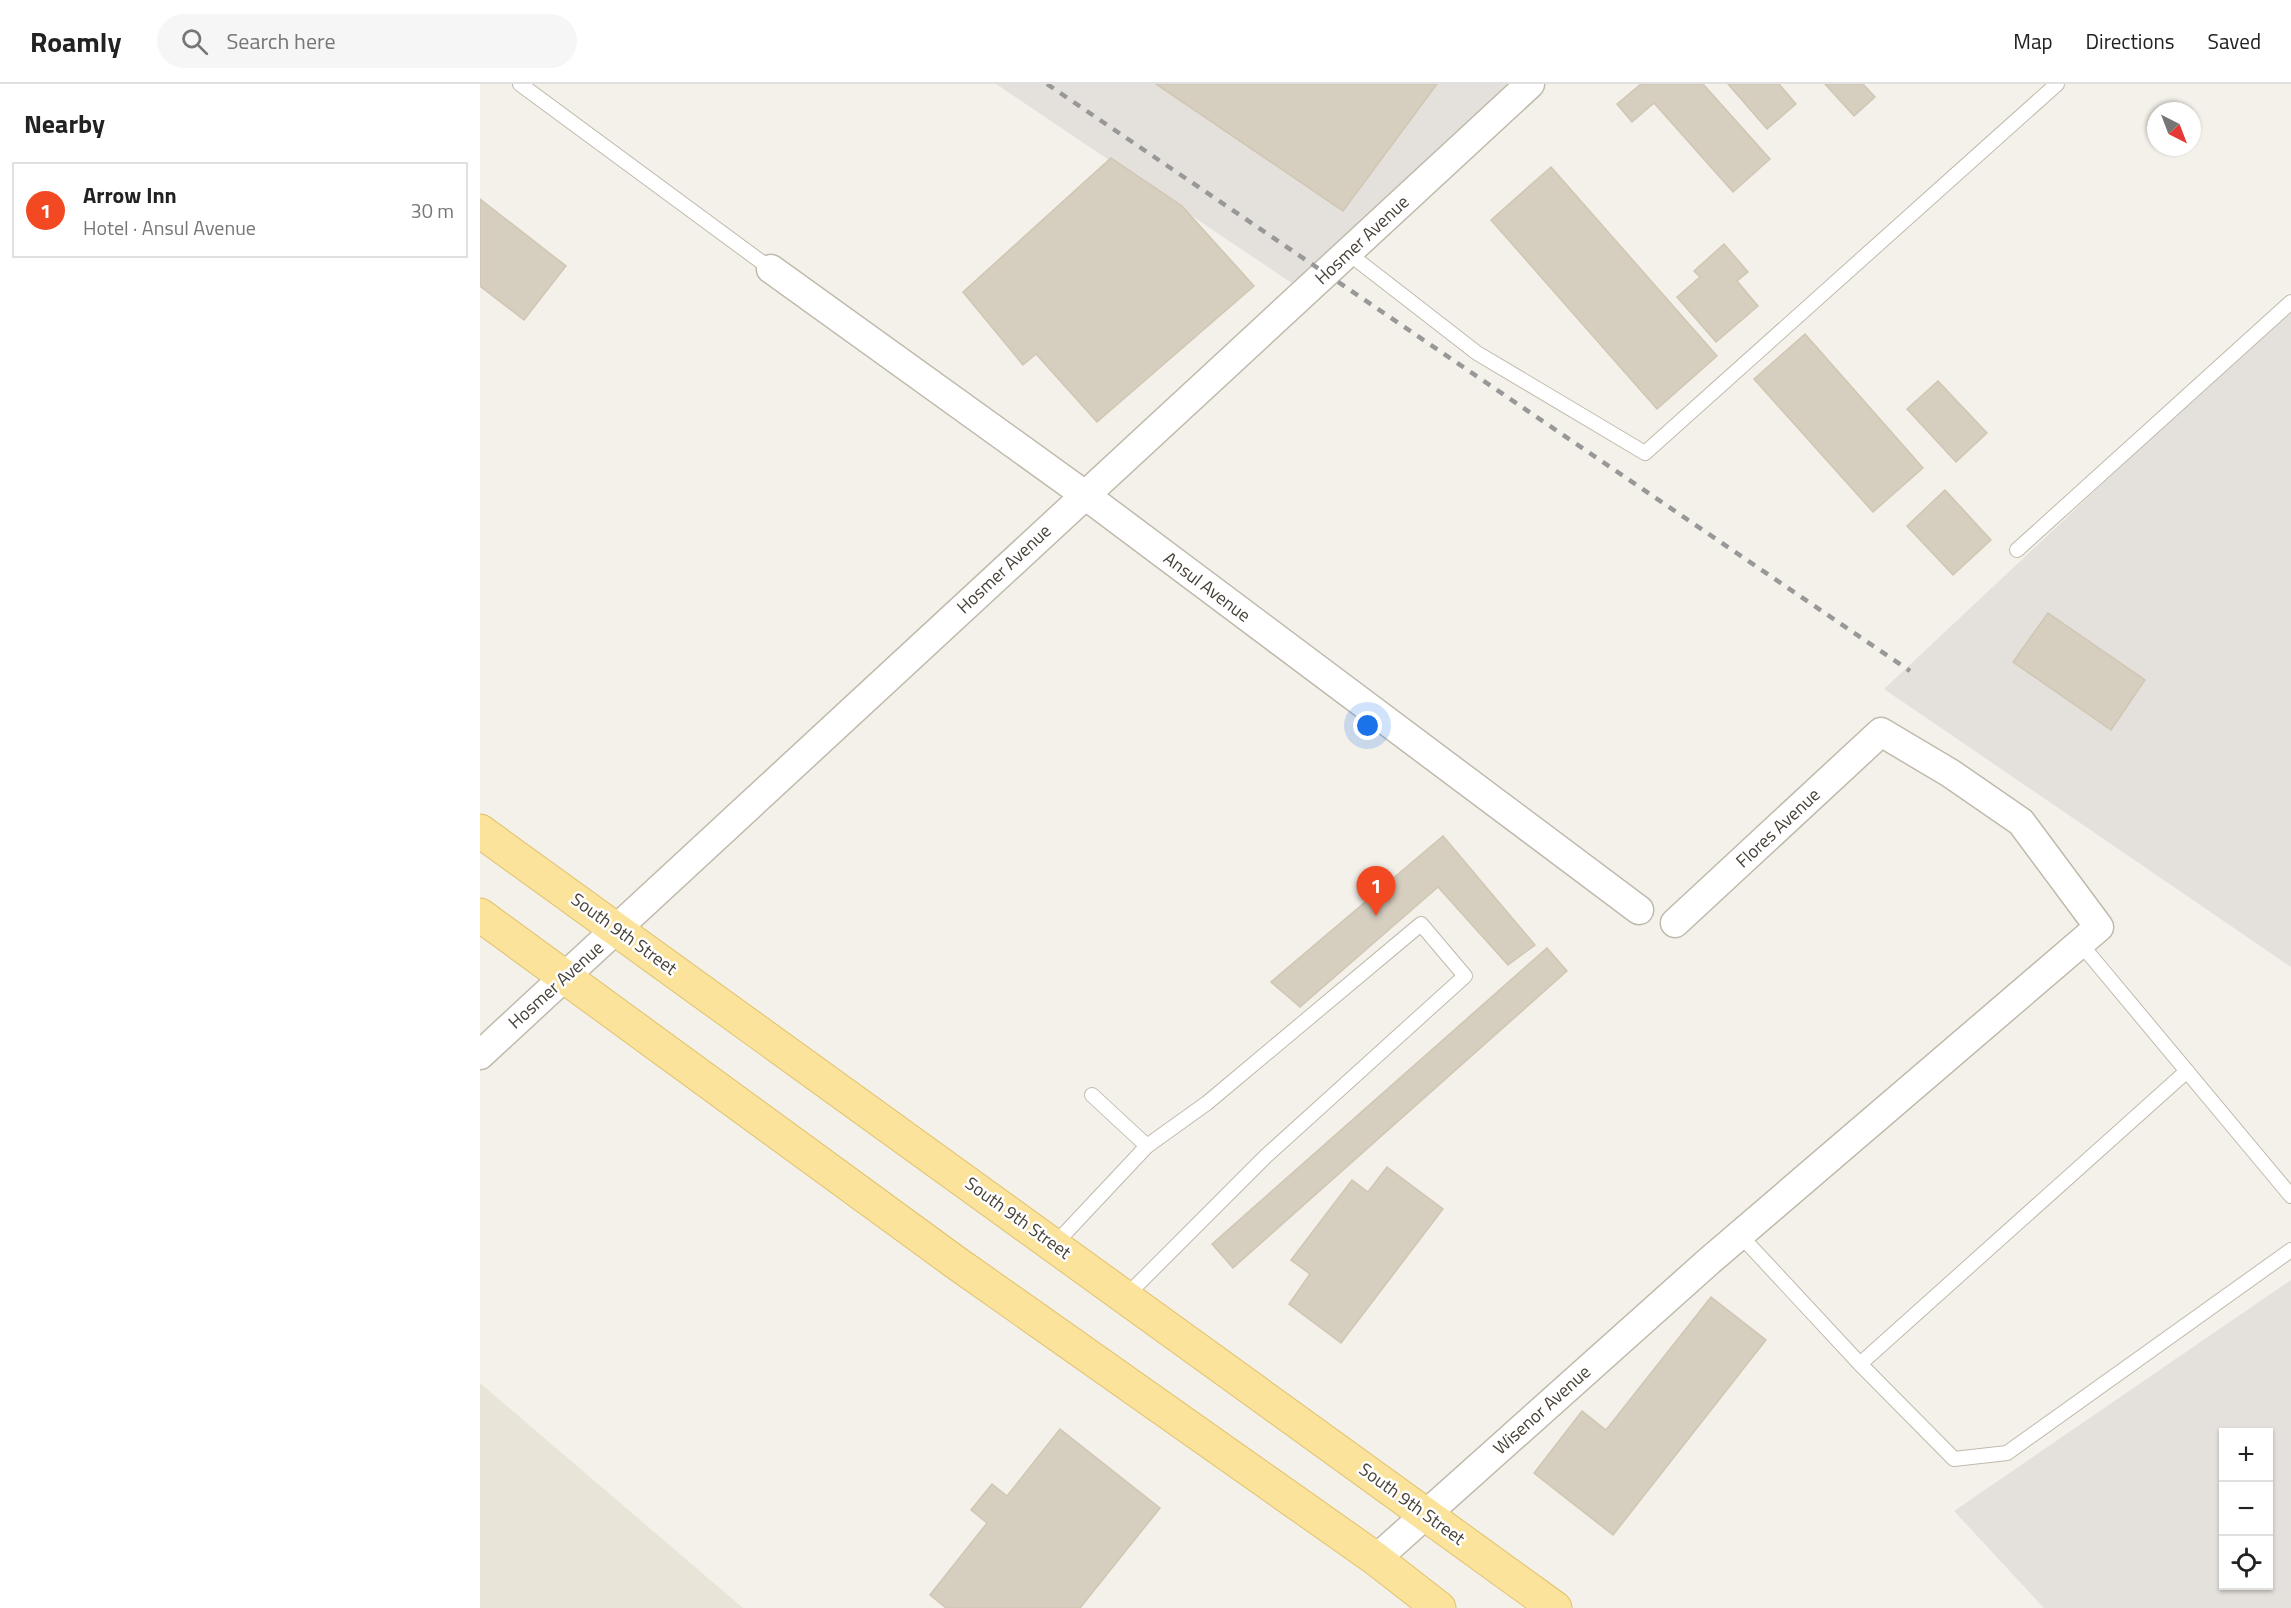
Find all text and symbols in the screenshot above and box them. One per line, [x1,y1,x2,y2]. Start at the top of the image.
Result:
search box [157,14,577,68]
text: Roamly [30,20,121,63]
text: Search here [226,24,336,58]
icon: search [178,25,211,58]
text: Map [2013,25,2053,57]
text: Directions [2086,25,2175,57]
text: Saved [2208,25,2261,57]
north arrow [2147,102,2201,156]
text: Nearby [24,104,105,143]
text: Arrow Inn [83,178,177,212]
street label: Hosmer Avenue [1308,189,1415,291]
text: 1 [40,195,51,226]
text: 30 m [410,195,454,226]
text: Hotel · Ansul Avenue [83,212,256,243]
street label: Hosmer Avenue [950,518,1057,620]
street label: Ansul Avenue [1158,545,1256,628]
your location [1353,711,1382,740]
street label: Flores Avenue [1729,781,1826,874]
pin: 1 [1356,866,1396,916]
street label: South 9th Street [566,886,683,982]
street label: Hosmer Avenue [502,934,610,1035]
street label: South 9th Street [960,1170,1077,1266]
street label: Wisenor Avenue [1487,1358,1596,1461]
map controls [2219,1428,2273,1590]
button: + [2219,1428,2273,1482]
street label: South 9th Street [1354,1456,1471,1552]
button: − [2219,1482,2273,1536]
button: locate [2219,1536,2273,1590]

